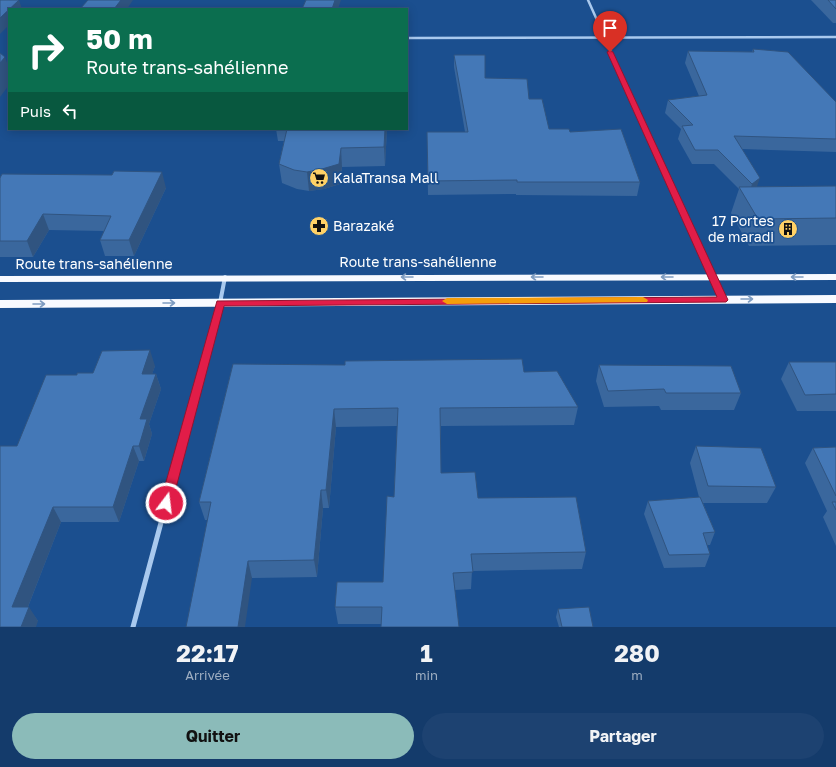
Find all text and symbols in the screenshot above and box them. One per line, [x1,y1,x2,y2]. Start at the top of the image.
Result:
pin [593,11,627,52]
icon: arrive [599,17,621,39]
text: 50 m [86,22,153,55]
icon: right [20,24,72,76]
text: Route trans-sahélienne [86,56,288,78]
icon: left [59,100,81,122]
text: Puis [20,102,51,120]
supermarket icon: KalaTransa Mall [308,167,330,189]
place label: KalaTransa Mall [333,169,439,186]
place label: 17 Portes de maradi [708,212,774,245]
pharmacy icon: Barazaké [308,215,330,237]
place label: Barazaké [333,217,394,234]
building icon: 17 Portes de maradi [777,218,799,240]
street label: Route trans-sahélienne [339,253,497,270]
street label: Route trans-sahélienne [15,255,173,272]
one-way arrow [401,273,414,281]
one-way arrow [531,273,544,281]
one-way arrow [661,273,674,281]
one-way arrow [791,273,804,281]
one-way arrow [740,295,753,303]
one-way arrow [162,299,175,307]
one-way arrow [32,300,45,308]
position arrow [145,482,187,524]
text: 22:17 [176,638,239,667]
text: 1 [420,638,433,667]
text: 280 [614,638,660,667]
text: Arrivée [185,667,230,683]
text: min [415,667,438,683]
text: m [631,667,643,683]
button: Quitter [12,713,414,759]
button: Partager [422,713,824,759]

